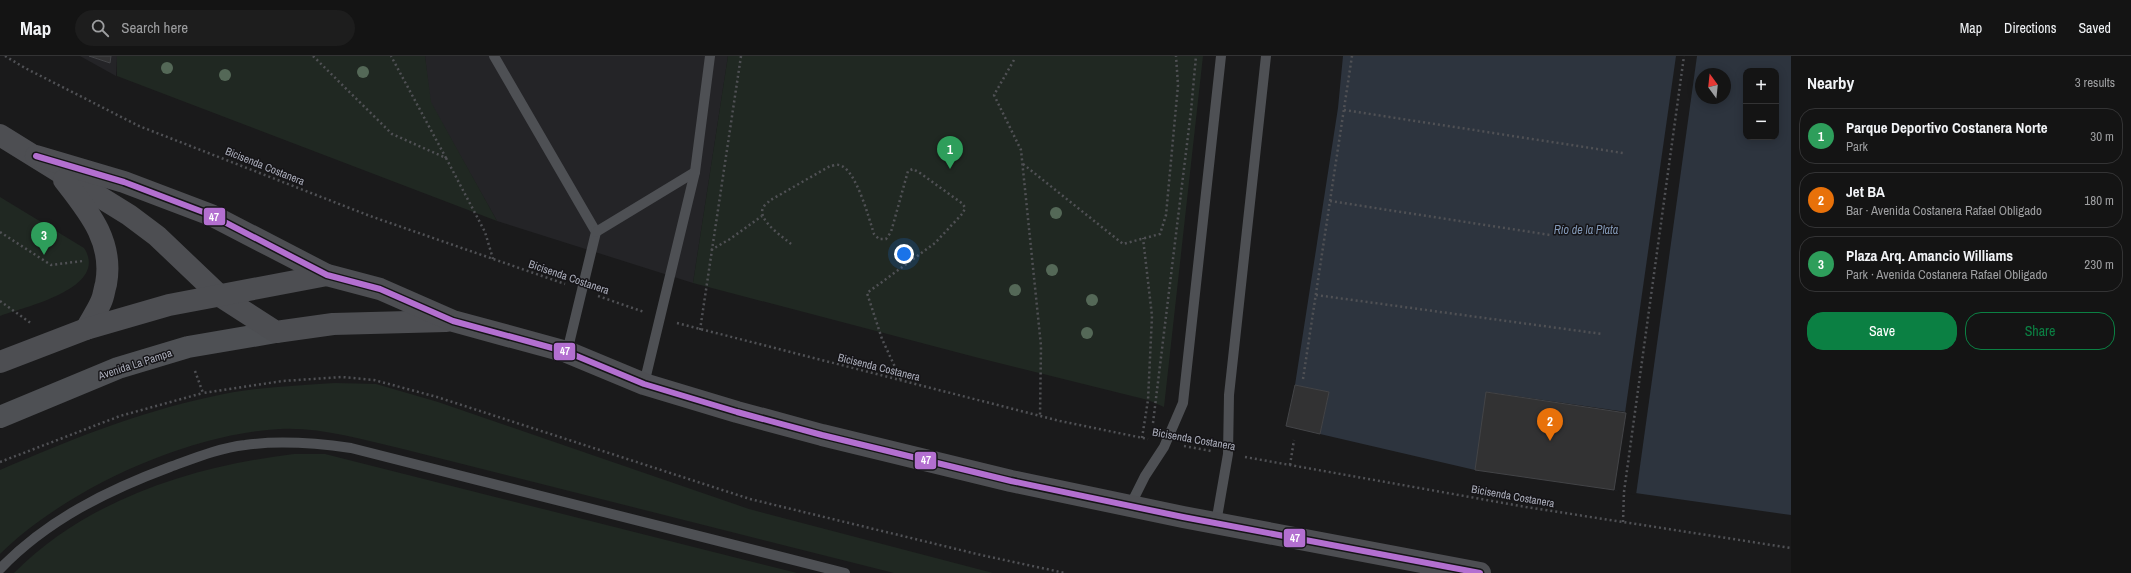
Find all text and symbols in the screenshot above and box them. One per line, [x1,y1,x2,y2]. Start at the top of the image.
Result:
search box [75,10,355,46]
text: Map [20,15,51,41]
icon: search [89,17,111,39]
text: Search here [121,17,188,38]
text: Map [1960,19,1982,37]
text: Directions [2004,19,2056,37]
text: Saved [2078,19,2111,37]
north arrow [1695,68,1731,104]
map controls [1743,68,1779,140]
button: + [1743,68,1779,104]
text: Nearby [1807,71,1854,94]
text: 3 results [2075,74,2115,91]
button: − [1743,104,1779,140]
text: Parque Deportivo Costanera Norte [1846,117,2048,138]
text: 1 [1818,128,1824,145]
text: 30 m [2090,128,2114,145]
pin: 1 [937,136,963,169]
text: Park [1846,138,1868,155]
street label: Bicisenda Costanera [223,144,307,188]
text: Jet BA [1846,181,1885,202]
text: 2 [1818,192,1824,209]
text: 180 m [2084,192,2114,209]
text: Bar · Avenida Costanera Rafael Obligado [1846,202,2042,219]
line badge: 47 [203,207,226,226]
text: 47 [209,210,219,224]
pin: 3 [31,222,57,255]
water label: Río de la Plata [1554,222,1619,238]
your location [894,244,914,264]
text: Plaza Arq. Amancio Williams [1846,245,2013,266]
text: 3 [1818,256,1824,273]
text: 230 m [2084,256,2114,273]
street label: Bicisenda Costanera [527,257,611,297]
text: Park · Avenida Costanera Rafael Obligado [1846,266,2047,283]
button: Save [1807,312,1957,350]
button: Share [1965,312,2115,350]
line badge: 47 [553,342,576,361]
text: 47 [560,344,570,358]
street label: Avenida La Pampa [95,346,174,383]
street label: Bicisenda Costanera [836,350,922,384]
pin: 2 [1537,408,1563,441]
street label: Bicisenda Costanera [1151,425,1237,453]
line badge: 47 [914,451,937,470]
text: 47 [921,453,931,467]
street label: Bicisenda Costanera [1470,482,1556,510]
line badge: 47 [1283,528,1306,548]
text: 47 [1290,531,1300,545]

